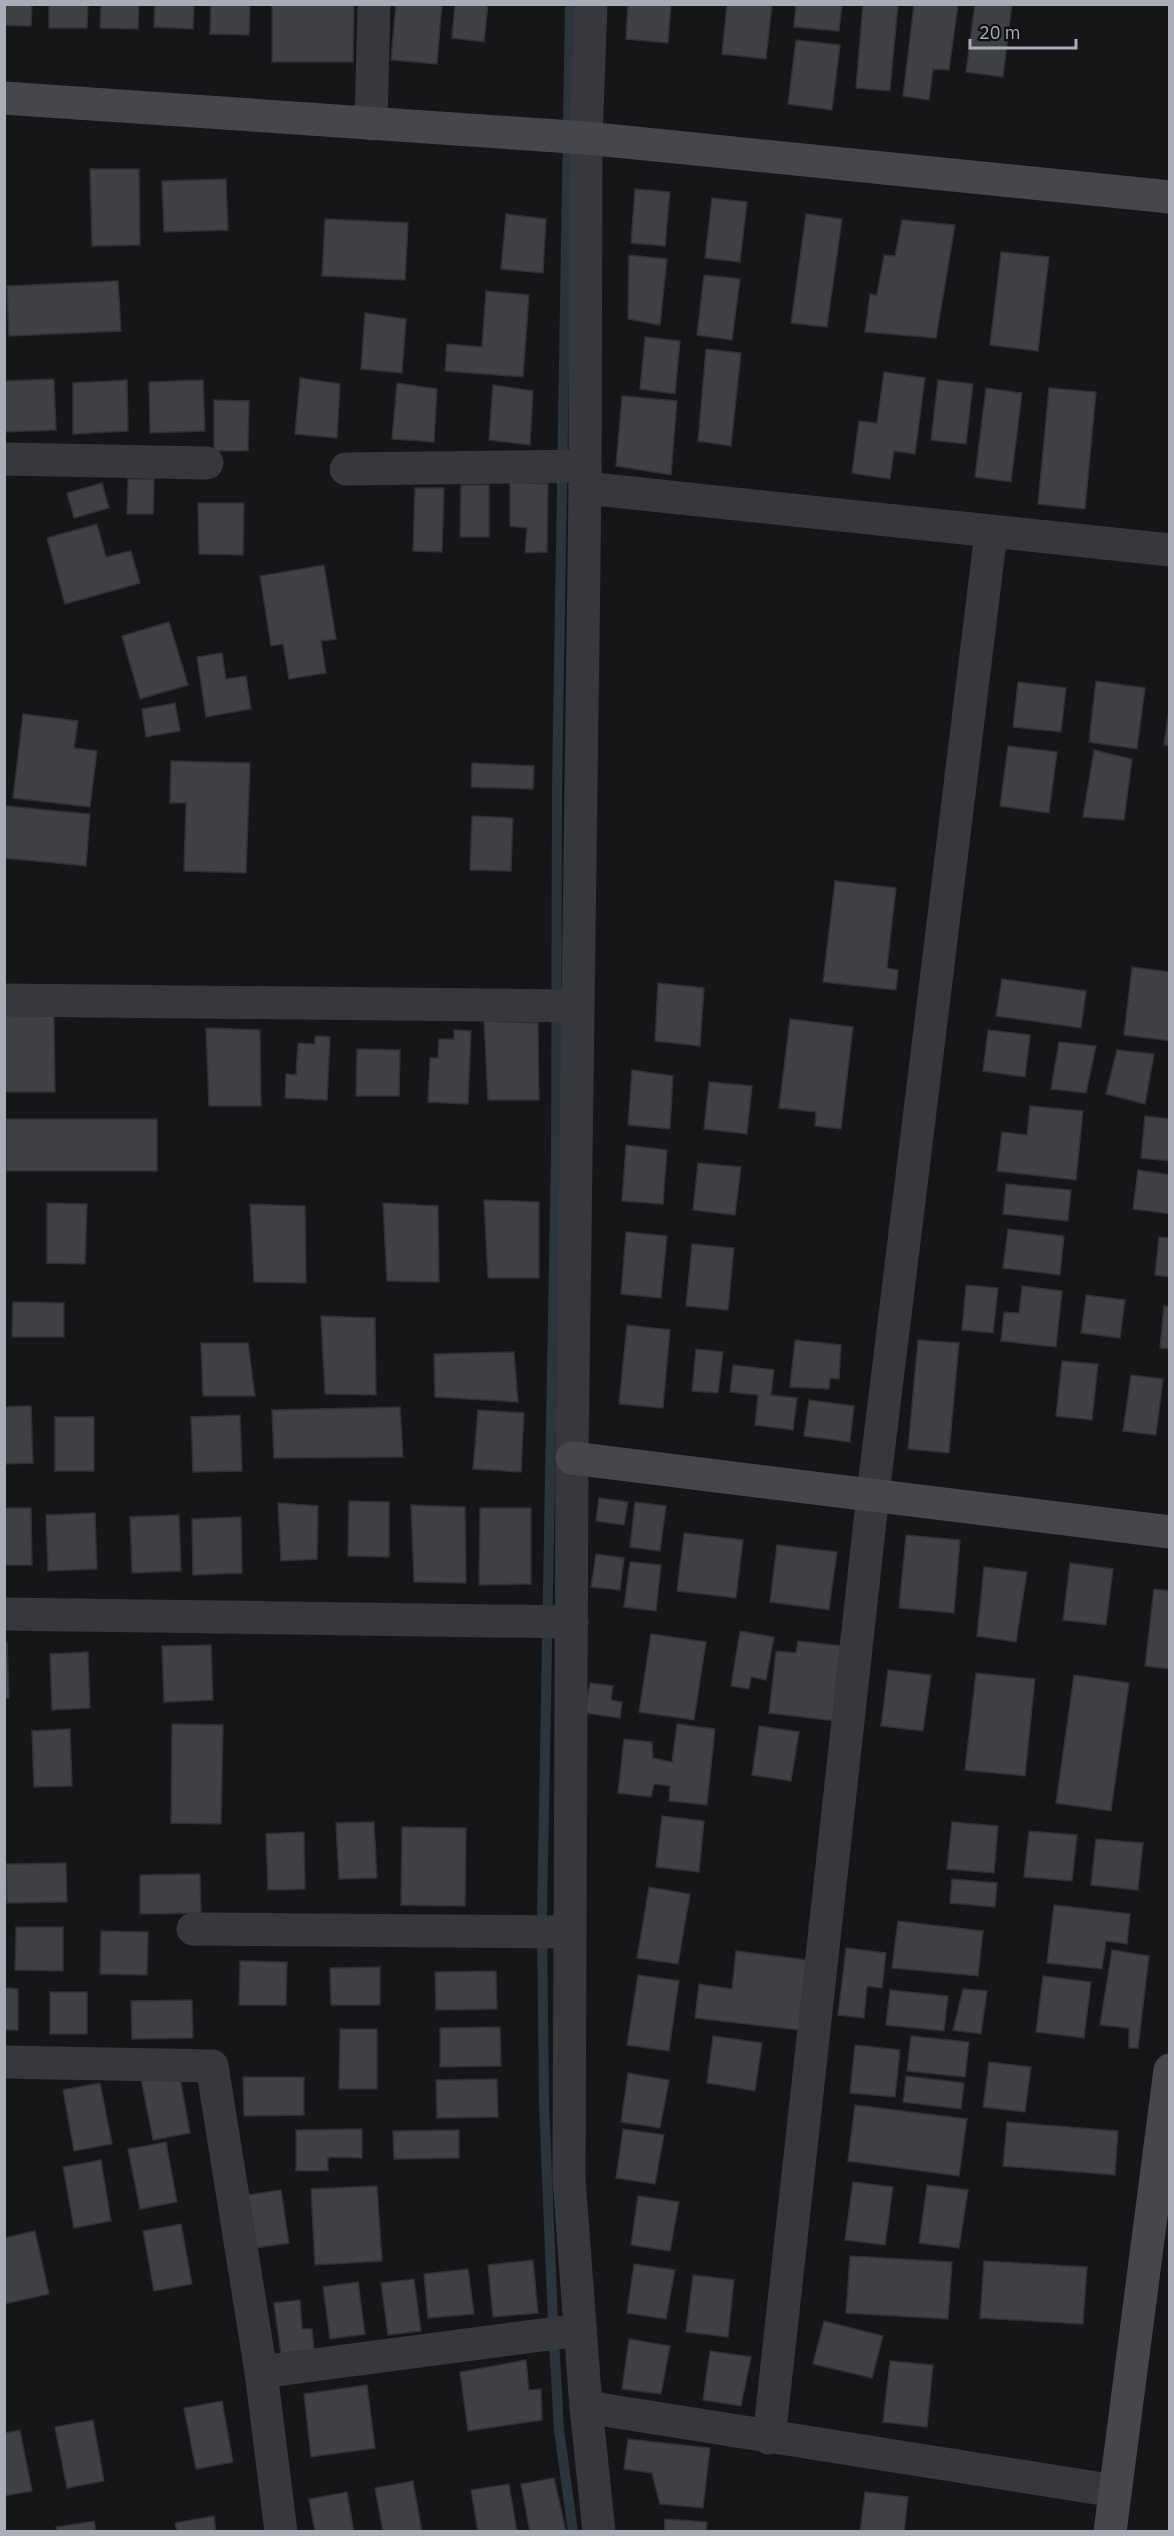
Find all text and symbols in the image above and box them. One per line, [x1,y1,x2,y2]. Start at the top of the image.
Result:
scale bar [970,12,1076,50]
text: 20 m [979,21,1021,44]

